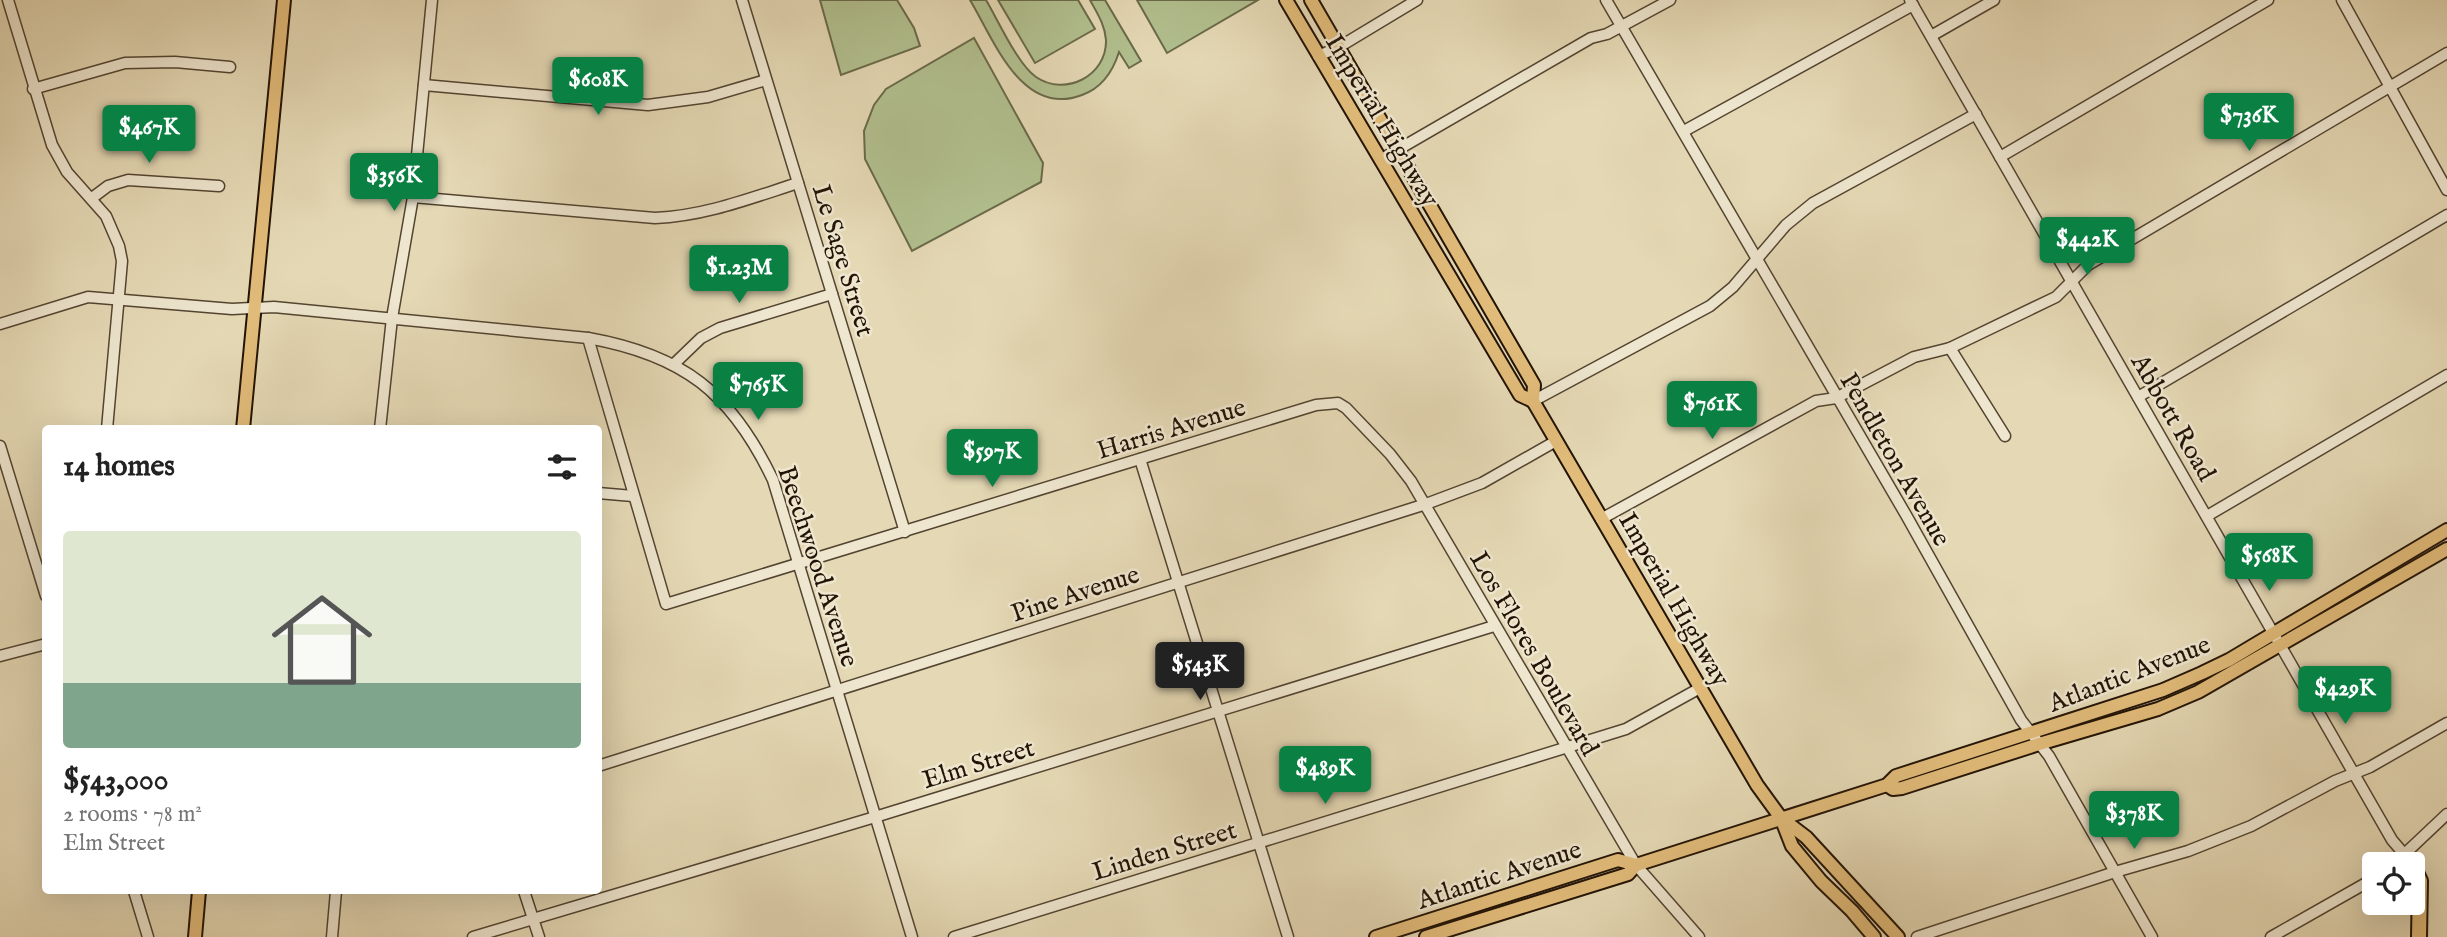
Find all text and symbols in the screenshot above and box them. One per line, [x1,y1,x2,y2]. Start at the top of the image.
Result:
street label: Imperial Highway [1317,28,1446,213]
pin: $608K [549,58,647,117]
text: $608K [568,65,628,94]
pin: $736K [2200,94,2298,153]
text: $736K [2220,101,2278,130]
pin: $467K [100,106,198,165]
text: $467K [118,113,180,142]
pin: $356K [345,154,443,213]
text: $356K [366,161,422,190]
street label: Le Sage Street [804,180,881,340]
pin: $442K [2038,218,2136,277]
text: $442K [2056,225,2118,254]
pin: $1.23M [682,246,796,305]
text: $1.23M [705,253,773,282]
street label: Abbott Road [2122,347,2222,487]
pin: $765K [709,362,807,422]
street label: Pendleton Avenue [1832,367,1958,552]
text: $765K [729,370,787,399]
pin: $761K [1663,382,1761,441]
text: $761K [1683,389,1741,418]
street label: Harris Avenue [1093,391,1250,468]
pin: $597K [943,430,1041,489]
text: $597K [963,437,1021,466]
text: 14 homes [63,448,175,486]
icon: filters [543,448,581,486]
street label: Beechwood Avenue [770,462,866,671]
street label: Imperial Highway [1611,507,1737,693]
pin: $568K [2220,534,2318,593]
text: $568K [2241,541,2297,570]
street label: Los Flores Boulevard [1462,546,1606,762]
street label: Pine Avenue [1007,558,1144,631]
icon: home [259,577,385,703]
street label: Atlantic Avenue [2043,628,2215,721]
pin: $543K [1151,642,1249,702]
text: $543K [1171,650,1229,679]
pin: $429K [2296,666,2394,726]
text: $429K [2314,674,2376,703]
street label: Elm Street [918,732,1039,797]
pin: $489K [1276,746,1374,806]
text: $489K [1295,754,1355,783]
text: $543,000 [63,762,168,800]
pin: $378K [2085,792,2183,851]
text: $378K [2105,799,2163,828]
text: 2 rooms · 78 m² [63,800,202,829]
street label: Linden Street [1088,814,1241,889]
text: Elm Street [63,829,165,858]
street label: Atlantic Avenue [1412,833,1586,918]
map controls [2362,852,2425,915]
button: locate [2362,852,2425,915]

